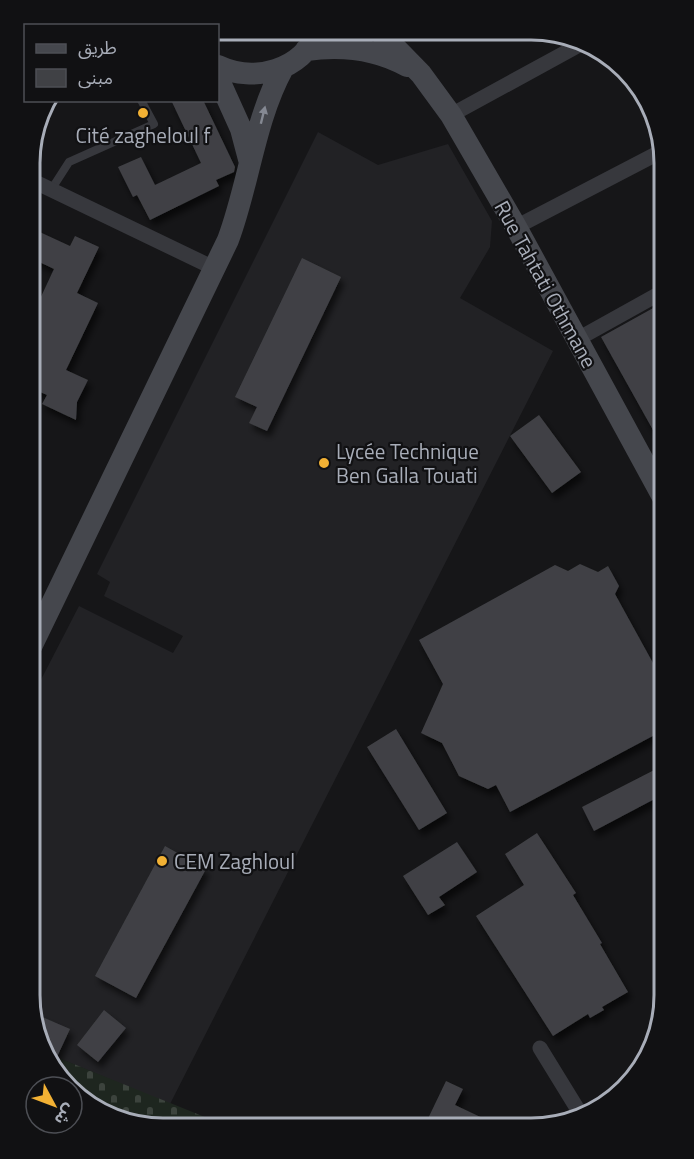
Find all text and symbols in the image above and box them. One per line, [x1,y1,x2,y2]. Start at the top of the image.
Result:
legend [24,24,219,102]
text: طريق [78,34,117,61]
text: مبنى [78,64,113,91]
marker: Cité zagheloul f [136,106,150,120]
one-way arrow [259,106,268,124]
place label: Cité zagheloul f [76,119,210,151]
street label: Rue Tahtati Othmane [487,194,605,374]
place label: Lycée Technique Ben Galla Touati [336,435,479,491]
marker: Lycée Technique Ben Galla Touati [317,456,331,470]
place label: CEM Zaghloul [174,845,295,877]
marker: CEM Zaghloul [155,854,169,868]
north arrow [24,1075,84,1135]
text: ش [49,1099,82,1131]

